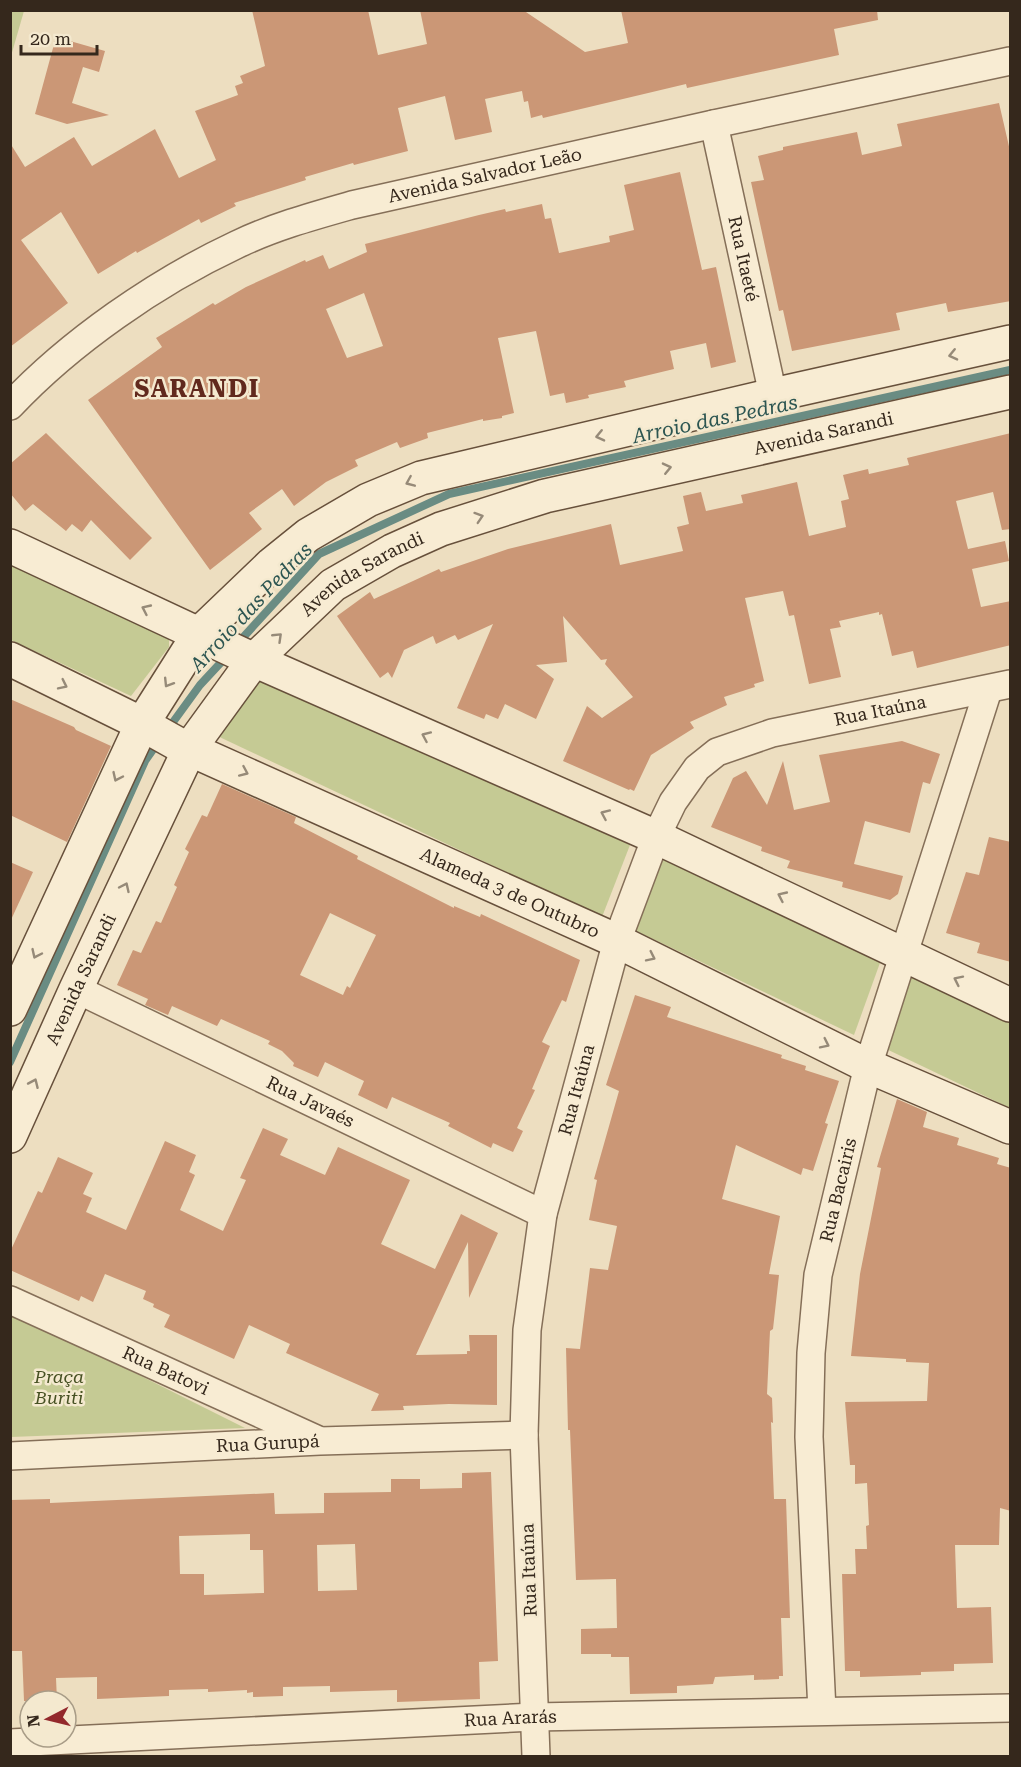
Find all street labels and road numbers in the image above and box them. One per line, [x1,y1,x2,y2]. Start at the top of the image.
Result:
street label: Avenida Salvador Leão [386,143,584,207]
street label: Rua Itaeté [724,214,763,304]
street label: Avenida Sarandi [752,407,896,459]
street label: Avenida Sarandi [296,527,427,620]
street label: Rua Itaúna [832,691,928,730]
street label: Alameda 3 de Outubro [417,843,603,942]
street label: Avenida Sarandi [41,910,120,1048]
street label: Rua Itaúna [554,1042,599,1138]
street label: Rua Javaés [263,1071,358,1131]
street label: Rua Bacairis [815,1136,860,1244]
street label: Rua Batovi [119,1342,213,1399]
street label: Rua Gurupá [216,1430,320,1456]
street label: Rua Itaúna [516,1523,541,1617]
street label: Rua Ararás [463,1706,557,1730]

